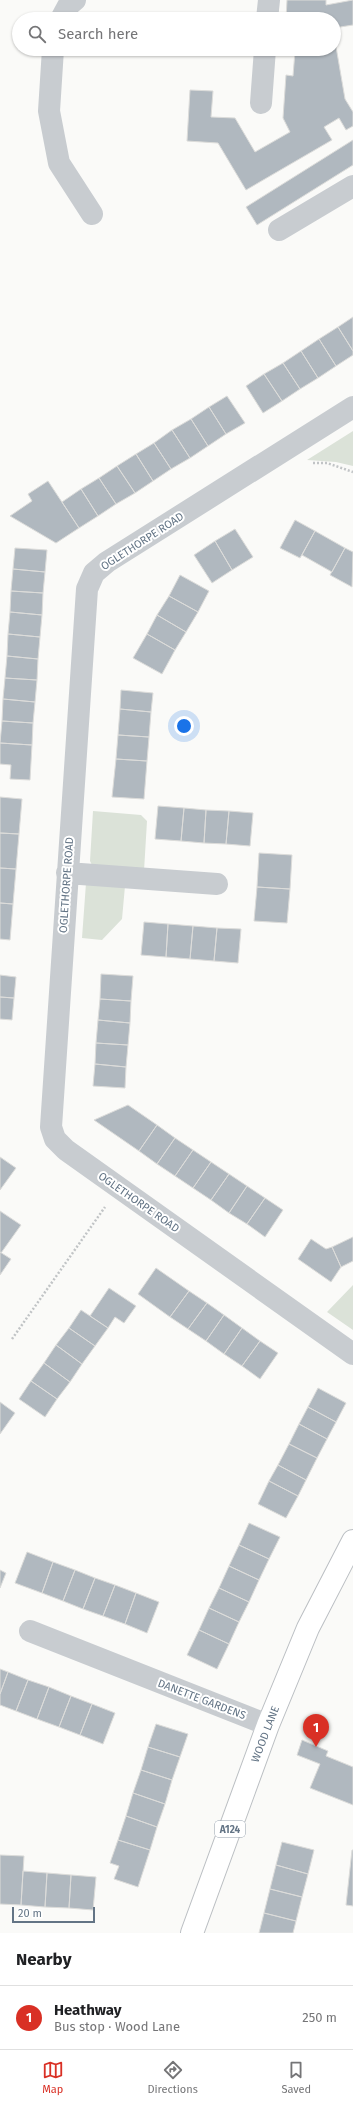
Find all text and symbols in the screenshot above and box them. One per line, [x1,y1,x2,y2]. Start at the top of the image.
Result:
search box [12,12,341,56]
icon: search [26,23,48,45]
text: Search here [58,25,138,43]
street label: OGLETHORPE ROAD [98,510,186,573]
your location [174,716,194,736]
street label: OGLETHORPE ROAD [57,837,76,933]
street label: OGLETHORPE ROAD [96,1170,182,1235]
street label: DANETTE GARDENS [156,1677,248,1722]
street label: WOOD LANE [249,1704,282,1764]
pin: 1 [303,1714,329,1747]
road number: A124 [215,1821,245,1837]
scale bar [12,1905,95,1924]
text: 20 m [18,1907,42,1920]
text: Nearby [16,1949,71,1970]
text: Heathway [54,2001,122,2019]
text: 1 [26,2010,32,2025]
text: 250 m [302,2010,337,2025]
text: Bus stop · Wood Lane [54,2019,180,2034]
tab: Map [42,2059,64,2096]
tab: Directions [147,2059,198,2096]
tab: Saved [281,2059,311,2096]

